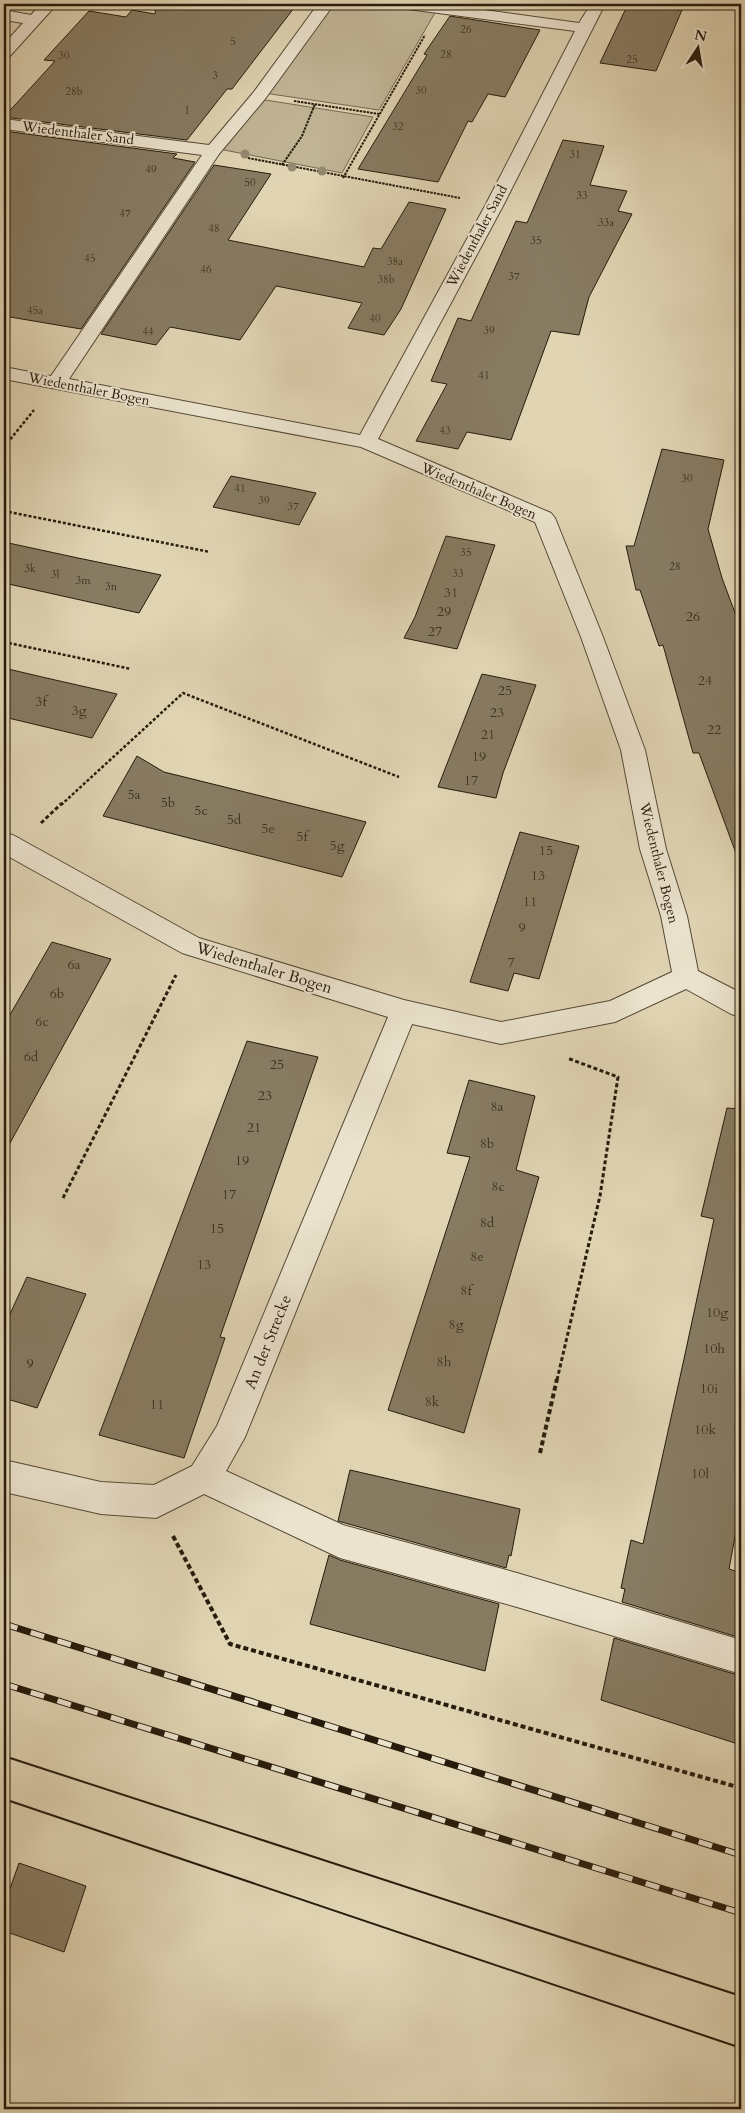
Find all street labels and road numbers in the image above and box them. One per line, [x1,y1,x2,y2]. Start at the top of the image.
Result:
street label: Wiedenthaler Sand [20,117,136,149]
street label: Wiedenthaler Sand [442,181,512,291]
street label: Wiedenthaler Bogen [25,368,152,410]
street label: Wiedenthaler Bogen [417,458,540,524]
street label: Wiedenthaler Bogen [635,800,683,925]
street label: Wiedenthaler Bogen [192,937,335,999]
street label: An der Strecke [239,1292,297,1392]

